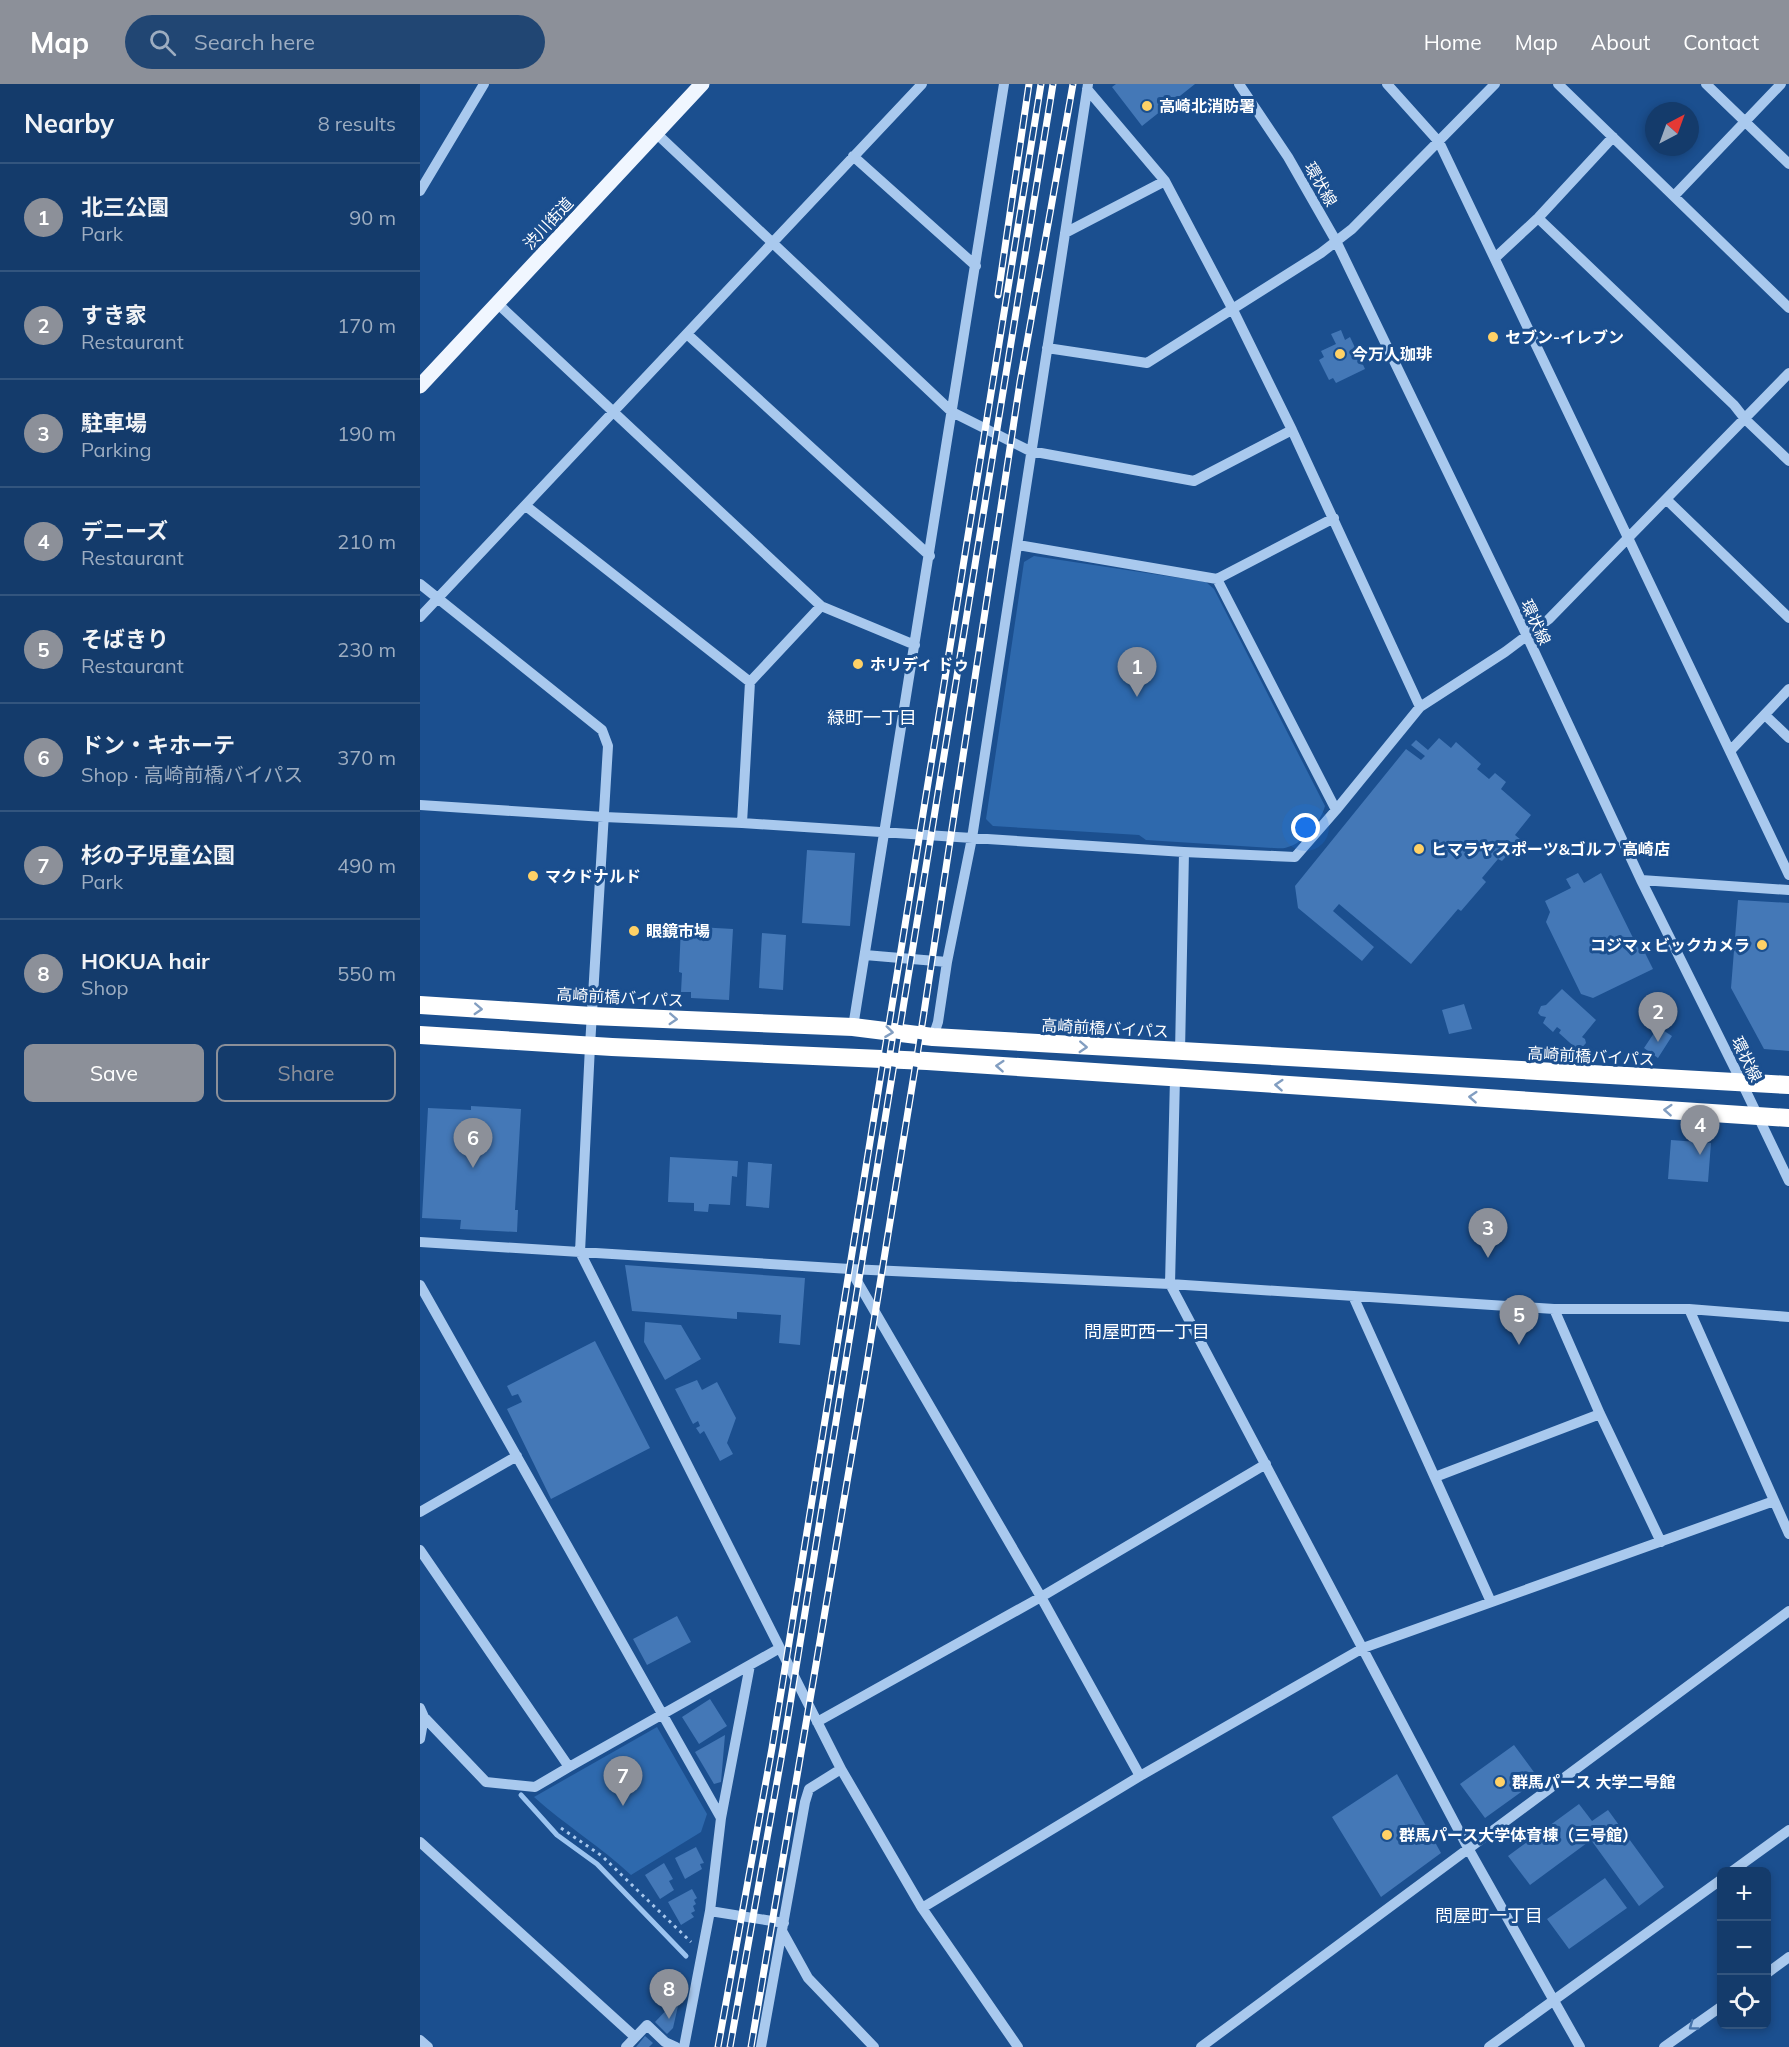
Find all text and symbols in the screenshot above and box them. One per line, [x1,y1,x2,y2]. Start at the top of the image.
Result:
search box [125,15,545,69]
text: Map [30,25,89,60]
icon: search [146,26,179,59]
text: Search here [194,28,315,56]
text: Home [1424,29,1482,55]
text: Map [1515,29,1558,55]
text: About [1591,29,1650,55]
text: Contact [1683,29,1759,55]
place label: 高崎北消防署 [1159,96,1255,116]
marker: 高崎北消防署 [1140,99,1154,113]
north arrow [1645,102,1699,156]
text: Nearby [24,107,114,140]
text: 8 results [318,111,396,136]
street label: 環状線 [1300,158,1342,210]
text: 北三公園 [81,193,169,221]
street label: 渋川街道 [519,193,577,253]
text: 1 [38,205,50,230]
text: 90 m [349,205,396,230]
text: Park [81,221,123,246]
text: すき家 [81,301,147,329]
text: 2 [38,313,50,338]
text: 170 m [337,313,396,338]
place label: セブン-イレブン [1505,327,1624,347]
text: Restaurant [81,329,184,354]
marker: セブン-イレブン [1486,330,1500,344]
place label: 今万人珈琲 [1352,344,1432,364]
marker: 今万人珈琲 [1333,347,1347,361]
text: 駐車場 [81,409,147,437]
text: 3 [38,421,50,446]
text: 190 m [337,421,396,446]
text: Parking [81,437,152,462]
text: デニーズ [81,517,168,545]
text: 4 [38,529,50,554]
text: 210 m [337,529,396,554]
text: Restaurant [81,545,184,570]
street label: 環状線 [1517,596,1555,648]
text: そばきり [81,625,169,653]
text: 5 [38,637,50,662]
text: 230 m [337,637,396,662]
pin: 1 [1118,648,1156,697]
text: Restaurant [81,653,184,678]
place label: ホリディ ドゥ [870,654,969,674]
marker: ホリディ ドゥ [851,657,865,671]
district label: 緑町一丁目 [827,706,917,729]
text: ドン・キホーテ [81,731,235,759]
text: 6 [38,745,50,770]
text: 370 m [337,745,396,770]
text: Shop · 高崎前橋バイパス [81,762,303,787]
your location [1291,813,1320,842]
place label: ヒマラヤスポーツ&ゴルフ 高崎店 [1431,839,1670,859]
text: 杉の子児童公園 [81,841,235,869]
marker: ヒマラヤスポーツ&ゴルフ 高崎店 [1412,842,1426,856]
text: 7 [38,853,50,878]
text: 490 m [337,853,396,878]
place label: マクドナルド [545,866,641,886]
text: Park [81,869,123,894]
marker: マクドナルド [526,869,540,883]
place label: 眼鏡市場 [646,921,710,941]
marker: 眼鏡市場 [627,924,641,938]
place label: コジマｘビックカメラ [1590,935,1750,955]
marker: コジマｘビックカメラ [1755,938,1769,952]
text: HOKUA hair [81,947,210,975]
text: 8 [38,961,50,986]
text: 550 m [337,961,396,986]
text: Shop [81,975,129,1000]
street label: 高崎前橋バイパス [556,984,684,1010]
pin: 2 [1638,992,1678,1042]
one-way arrow [474,1002,483,1015]
one-way arrow [669,1013,678,1026]
street label: 高崎前橋バイパス [1041,1015,1169,1041]
one-way arrow [884,1025,893,1037]
street label: 環状線 [1727,1033,1767,1085]
one-way arrow [1078,1040,1087,1053]
street label: 高崎前橋バイパス [1527,1043,1655,1069]
button: Save [24,1044,204,1102]
button: Share [216,1044,396,1102]
one-way arrow [996,1060,1005,1073]
one-way arrow [1274,1078,1283,1091]
one-way arrow [1469,1091,1478,1104]
one-way arrow [1663,1104,1672,1117]
pin: 4 [1680,1106,1720,1155]
pin: 6 [454,1118,492,1168]
pin: 3 [1468,1208,1508,1258]
pin: 5 [1500,1296,1538,1345]
district label: 問屋町西一丁目 [1084,1320,1210,1343]
pin: 7 [604,1756,642,1806]
place label: 群馬パース 大学二号館 [1512,1772,1676,1792]
marker: 群馬パース 大学二号館 [1493,1775,1507,1789]
place label: 群馬パース大学体育棟（三号館） [1399,1825,1638,1845]
marker: 群馬パース大学体育棟（三号館） [1380,1828,1394,1842]
map controls [1717,1867,1771,2029]
button: + [1717,1867,1771,1921]
district label: 問屋町一丁目 [1435,1904,1543,1927]
button: − [1717,1921,1771,1975]
pin: 8 [650,1970,688,2019]
button: locate [1717,1975,1771,2029]
one-way arrow [1688,2019,1699,2030]

